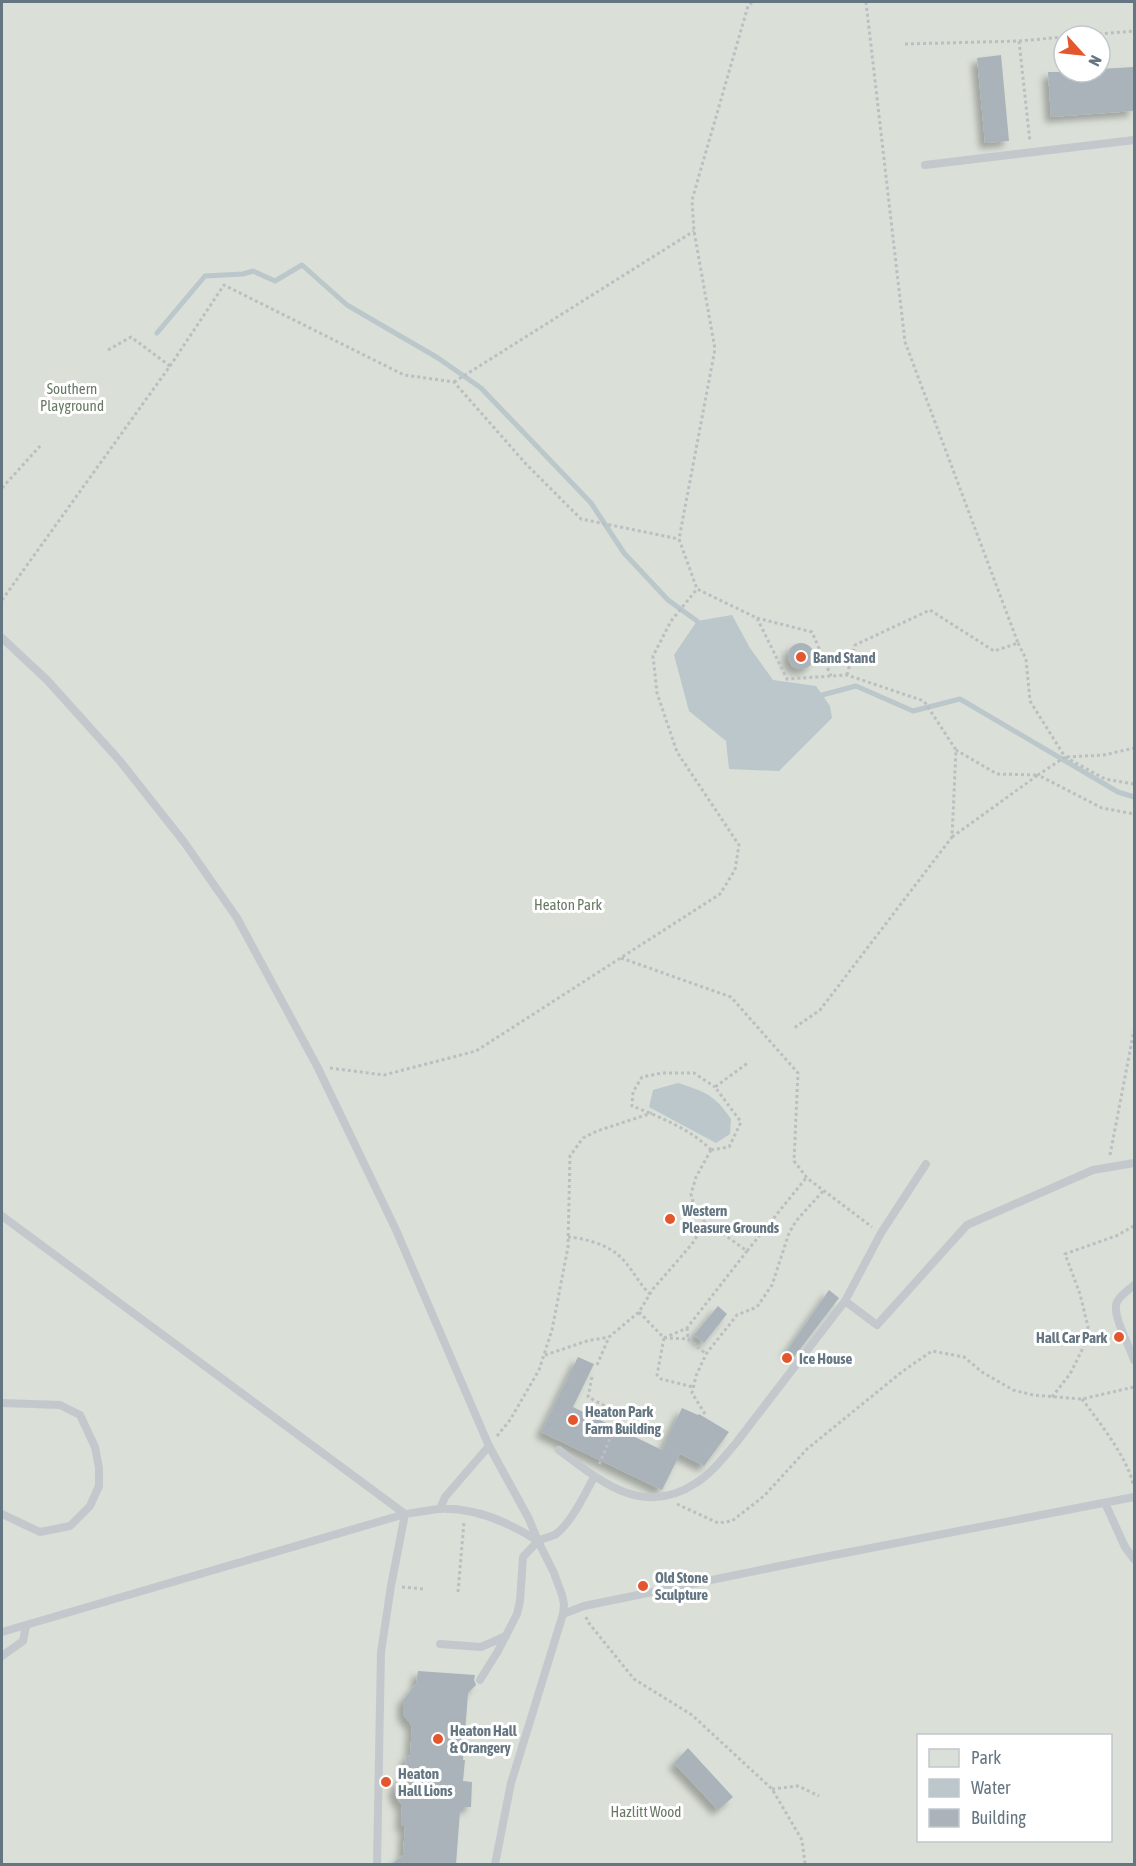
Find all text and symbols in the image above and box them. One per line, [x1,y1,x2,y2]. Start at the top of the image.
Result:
north arrow [1052,24,1112,84]
text: N [1085,53,1106,69]
park label: Southern Playground [40,380,104,414]
place label: Band Stand [813,649,876,666]
marker: Band Stand [794,650,808,664]
park label: Heaton Park [534,896,602,913]
place label: Western Pleasure Grounds [681,1202,780,1236]
marker: Western Pleasure Grounds [663,1212,677,1226]
place label: Hall Car Park [1036,1329,1107,1346]
marker: Hall Car Park [1112,1330,1126,1344]
place label: Ice House [799,1350,853,1367]
marker: Ice House [780,1351,794,1365]
place label: Heaton Park Farm Building [585,1403,661,1437]
marker: Heaton Park Farm Building [566,1413,580,1427]
place label: Old Stone Sculpture [655,1569,709,1603]
marker: Old Stone Sculpture [636,1579,650,1593]
place label: Heaton Hall & Orangery [450,1722,518,1756]
marker: Heaton Hall & Orangery [431,1732,445,1746]
legend [917,1734,1112,1842]
text: Park [971,1747,1001,1768]
place label: Heaton Hall Lions [398,1765,453,1799]
marker: Heaton Hall Lions [379,1775,393,1789]
text: Water [971,1777,1011,1798]
park label: Hazlitt Wood [611,1803,681,1820]
text: Building [971,1807,1026,1828]

